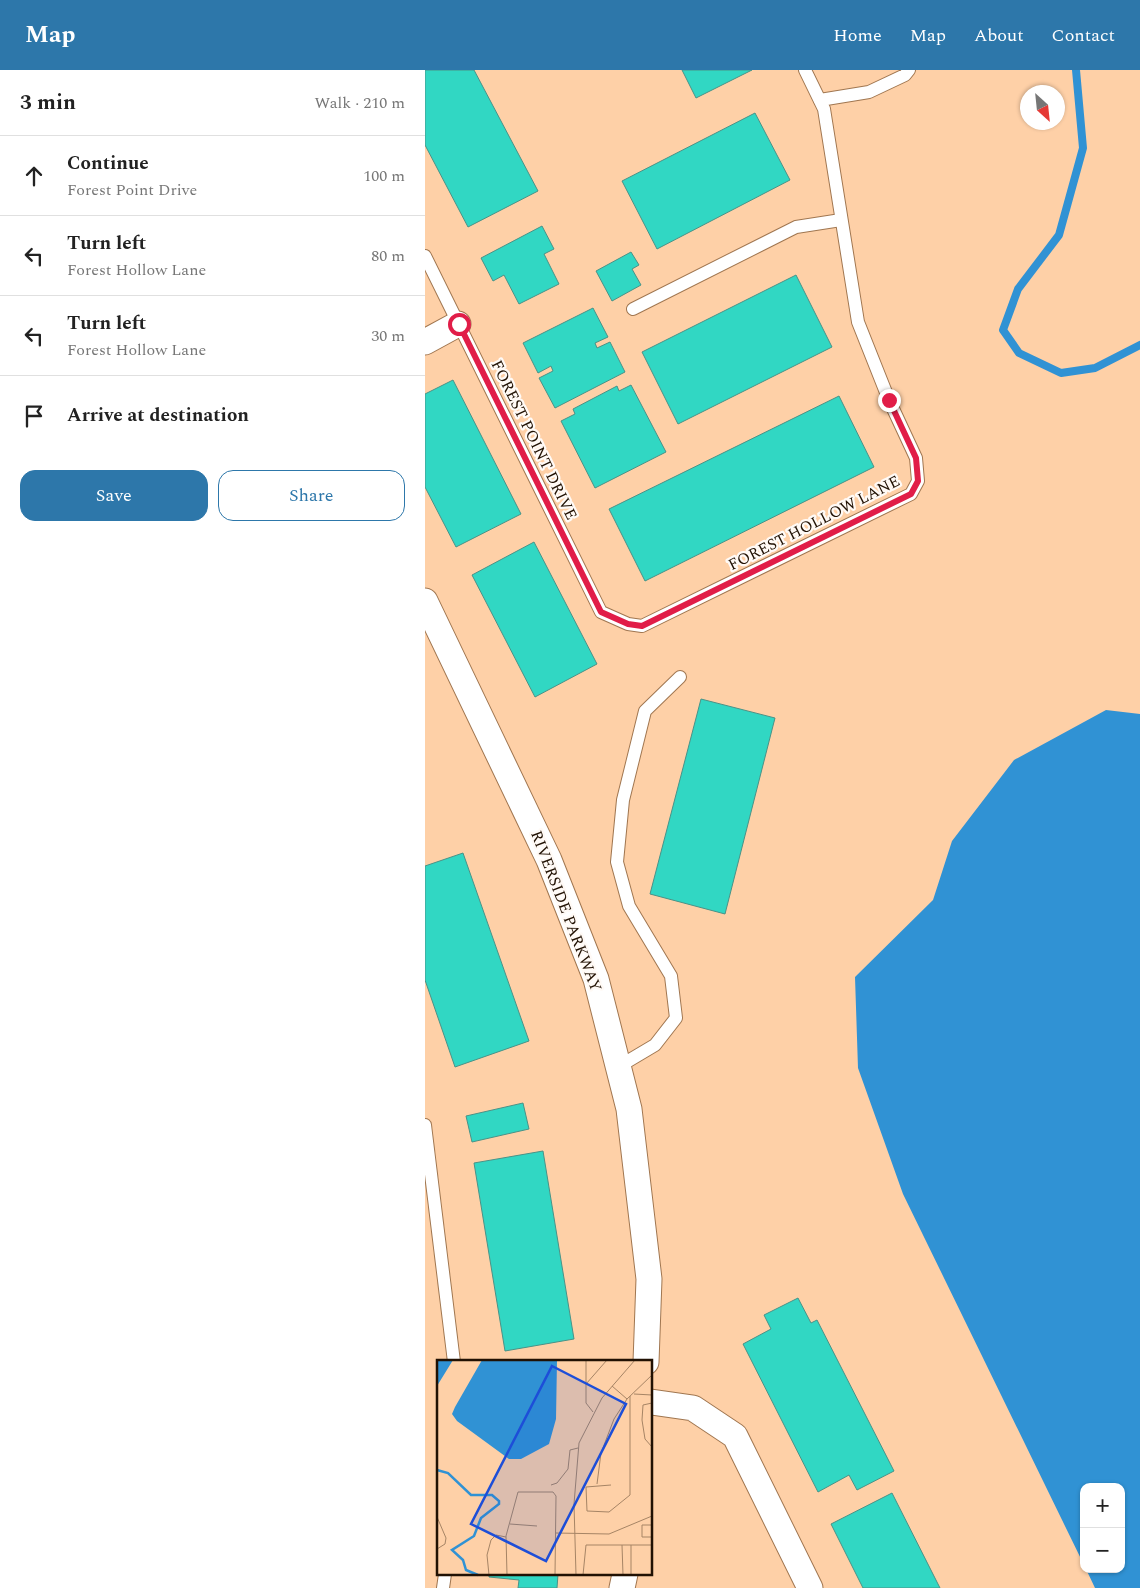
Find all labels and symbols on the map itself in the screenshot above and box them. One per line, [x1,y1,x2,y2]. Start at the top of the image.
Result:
north arrow [1020,85,1065,130]
route start [448,313,471,336]
street label: FOREST POINT DRIVE [485,356,583,524]
route end [878,389,901,412]
street label: FOREST HOLLOW LANE [724,469,904,577]
street label: RIVERSIDE PARKWAY [524,827,608,995]
inset map [437,1360,653,1576]

